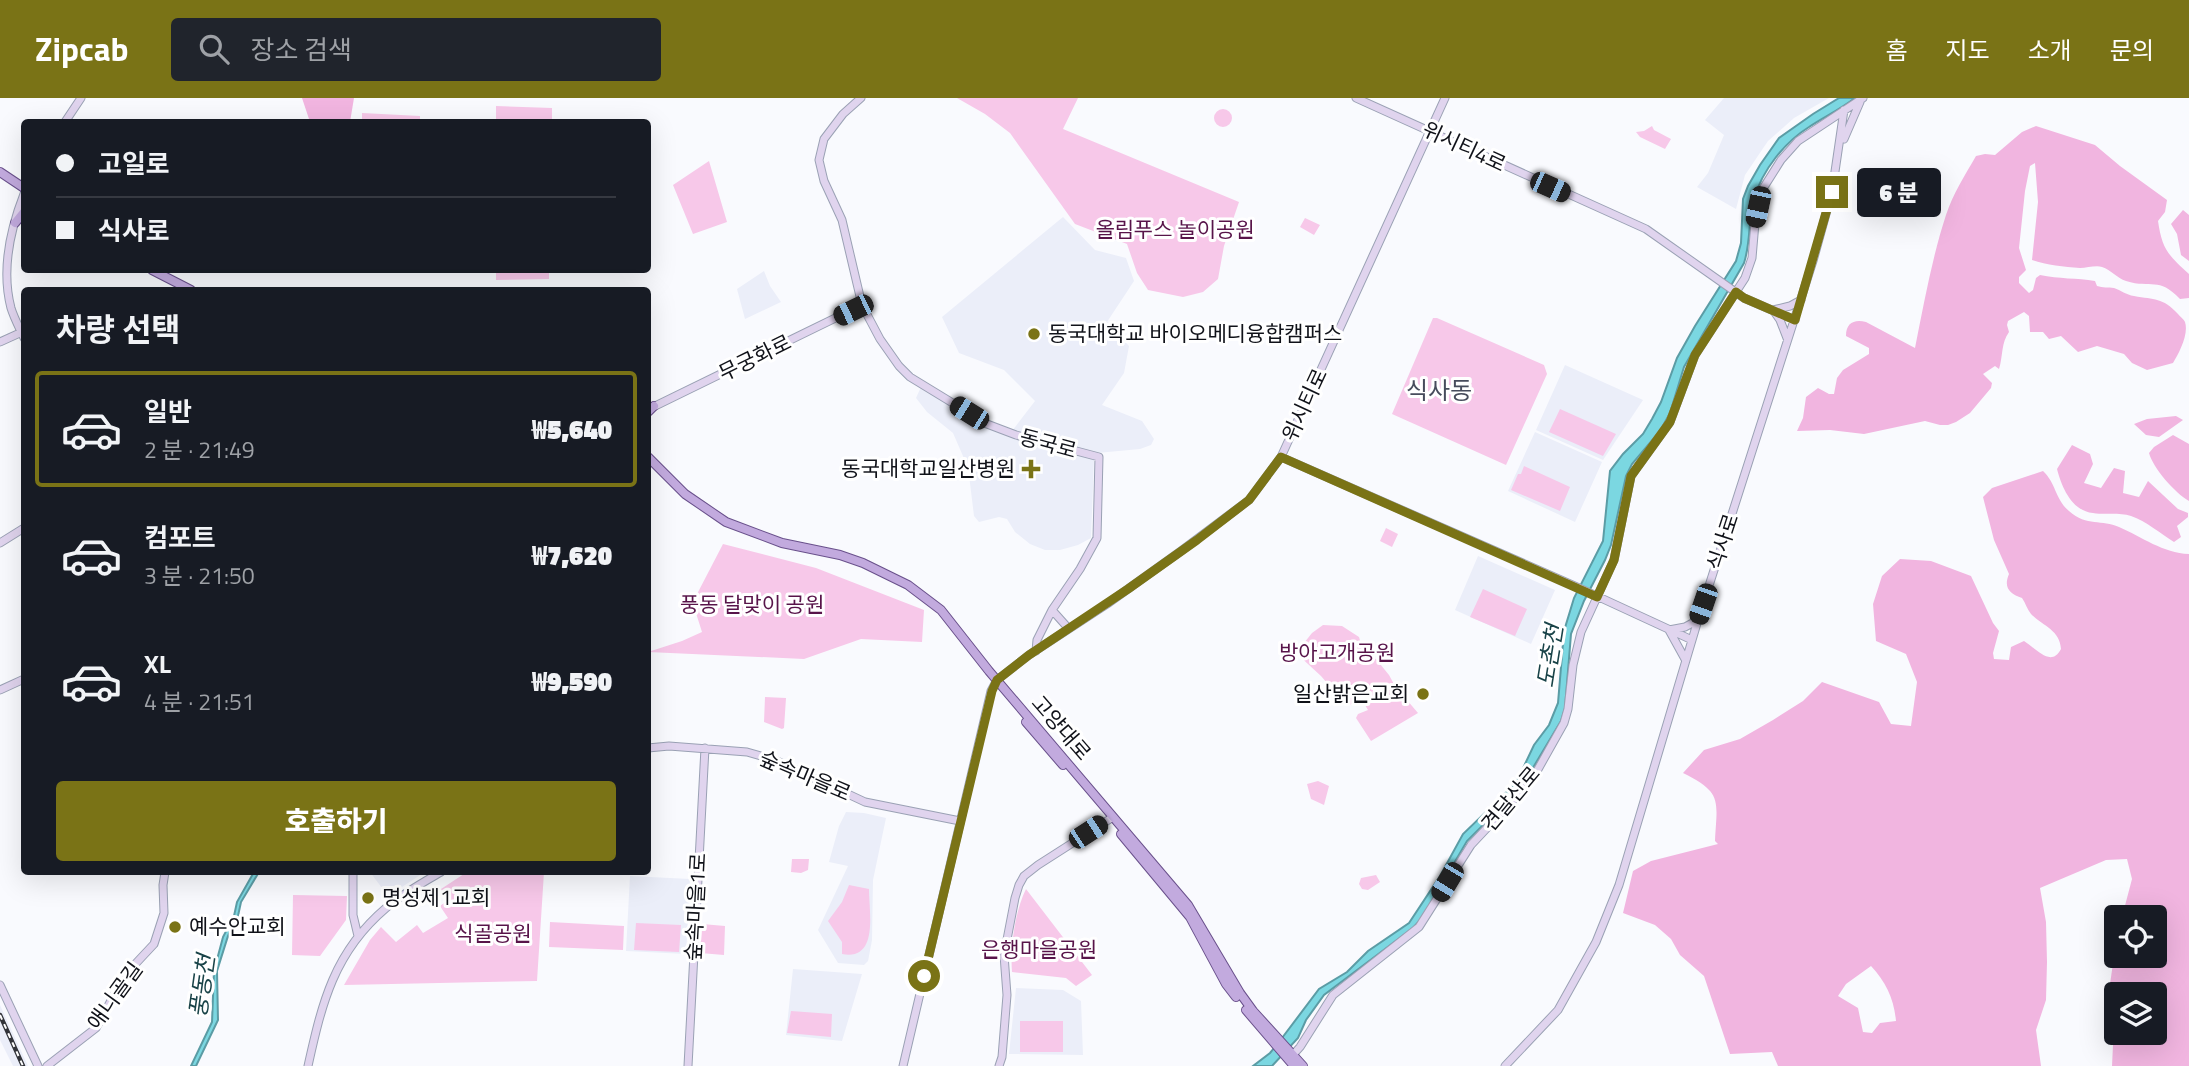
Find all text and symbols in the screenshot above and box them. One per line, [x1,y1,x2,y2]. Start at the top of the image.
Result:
search box [171,18,661,81]
text: Zipcab [35,24,129,74]
icon: search [195,30,233,68]
text: 장소 검색 [251,30,352,69]
text: 홈 [1885,32,1907,68]
text: 지도 [1945,32,1990,68]
text: 소개 [2028,32,2072,68]
text: 문의 [2110,32,2154,68]
street label: 위시티4로 [1417,113,1512,179]
text: 고일로 [98,144,170,183]
callout: 6 분 [1856,168,1940,217]
car [1527,169,1574,205]
text: 6 분 [1880,175,1918,210]
route end [1816,176,1848,208]
car [1744,184,1773,230]
text: 식사로 [98,211,170,250]
park label: 올림푸스 놀이공원 [1095,213,1255,245]
car [830,291,877,329]
text: 차량 선택 [56,305,181,353]
place label: 동국대학교 바이오메디융합캠퍼스 [1048,317,1342,349]
street label: 무궁화로 [713,326,796,388]
marker: 동국대학교 바이오메디융합캠퍼스 [1026,326,1042,342]
street label: 위시티로 [1273,363,1335,446]
district label: 식사동 [1406,372,1472,408]
text: 일반 [144,392,192,431]
car [946,393,993,433]
icon: car [60,398,123,461]
text: ₩5,640 [532,410,612,449]
street label: 동국로 [1016,420,1080,466]
text: 2 분 · 21:49 [144,432,255,467]
place label: 동국대학교일산병원 [841,452,1015,484]
marker: 동국대학교일산병원 [1021,459,1041,479]
street label: 식사로 [1698,509,1746,574]
text: 컴포트 [144,518,216,557]
icon: car [60,524,123,587]
text: ₩7,620 [532,536,612,575]
text: 3 분 · 21:50 [144,558,255,593]
car [1687,581,1720,627]
park label: 풍동 달맞이 공원 [680,588,824,620]
water label: 도촌천 [1527,619,1572,690]
park label: 방아고개공원 [1279,636,1395,668]
text: XL [144,644,171,683]
icon: car [60,650,123,713]
text: ₩9,590 [532,662,612,701]
place label: 일산밝은교회 [1293,677,1409,709]
text: 4 분 · 21:51 [144,684,255,719]
marker: 일산밝은교회 [1415,686,1431,702]
street label: 고양대로 [1024,688,1099,767]
street label: 숲속마을로 [755,741,856,809]
street label: 견달산로 [1473,758,1547,838]
button: 호출하기 [56,781,616,861]
car [1065,812,1112,852]
street label: 숲속마을1로 [676,852,714,962]
car [1428,859,1467,905]
place label: 명성제1교회 [382,881,490,913]
marker: 명성제1교회 [360,890,376,906]
map controls [2104,905,2167,1045]
button: locate [2104,905,2167,968]
place label: 예수안교회 [189,910,286,942]
park label: 식골공원 [454,917,532,949]
marker: 예수안교회 [167,919,183,935]
park label: 은행마을공원 [981,933,1097,965]
water label: 풍동천 [180,949,224,1020]
street label: 애니골길 [79,955,150,1036]
route start [908,960,940,992]
button: layers [2104,982,2167,1045]

